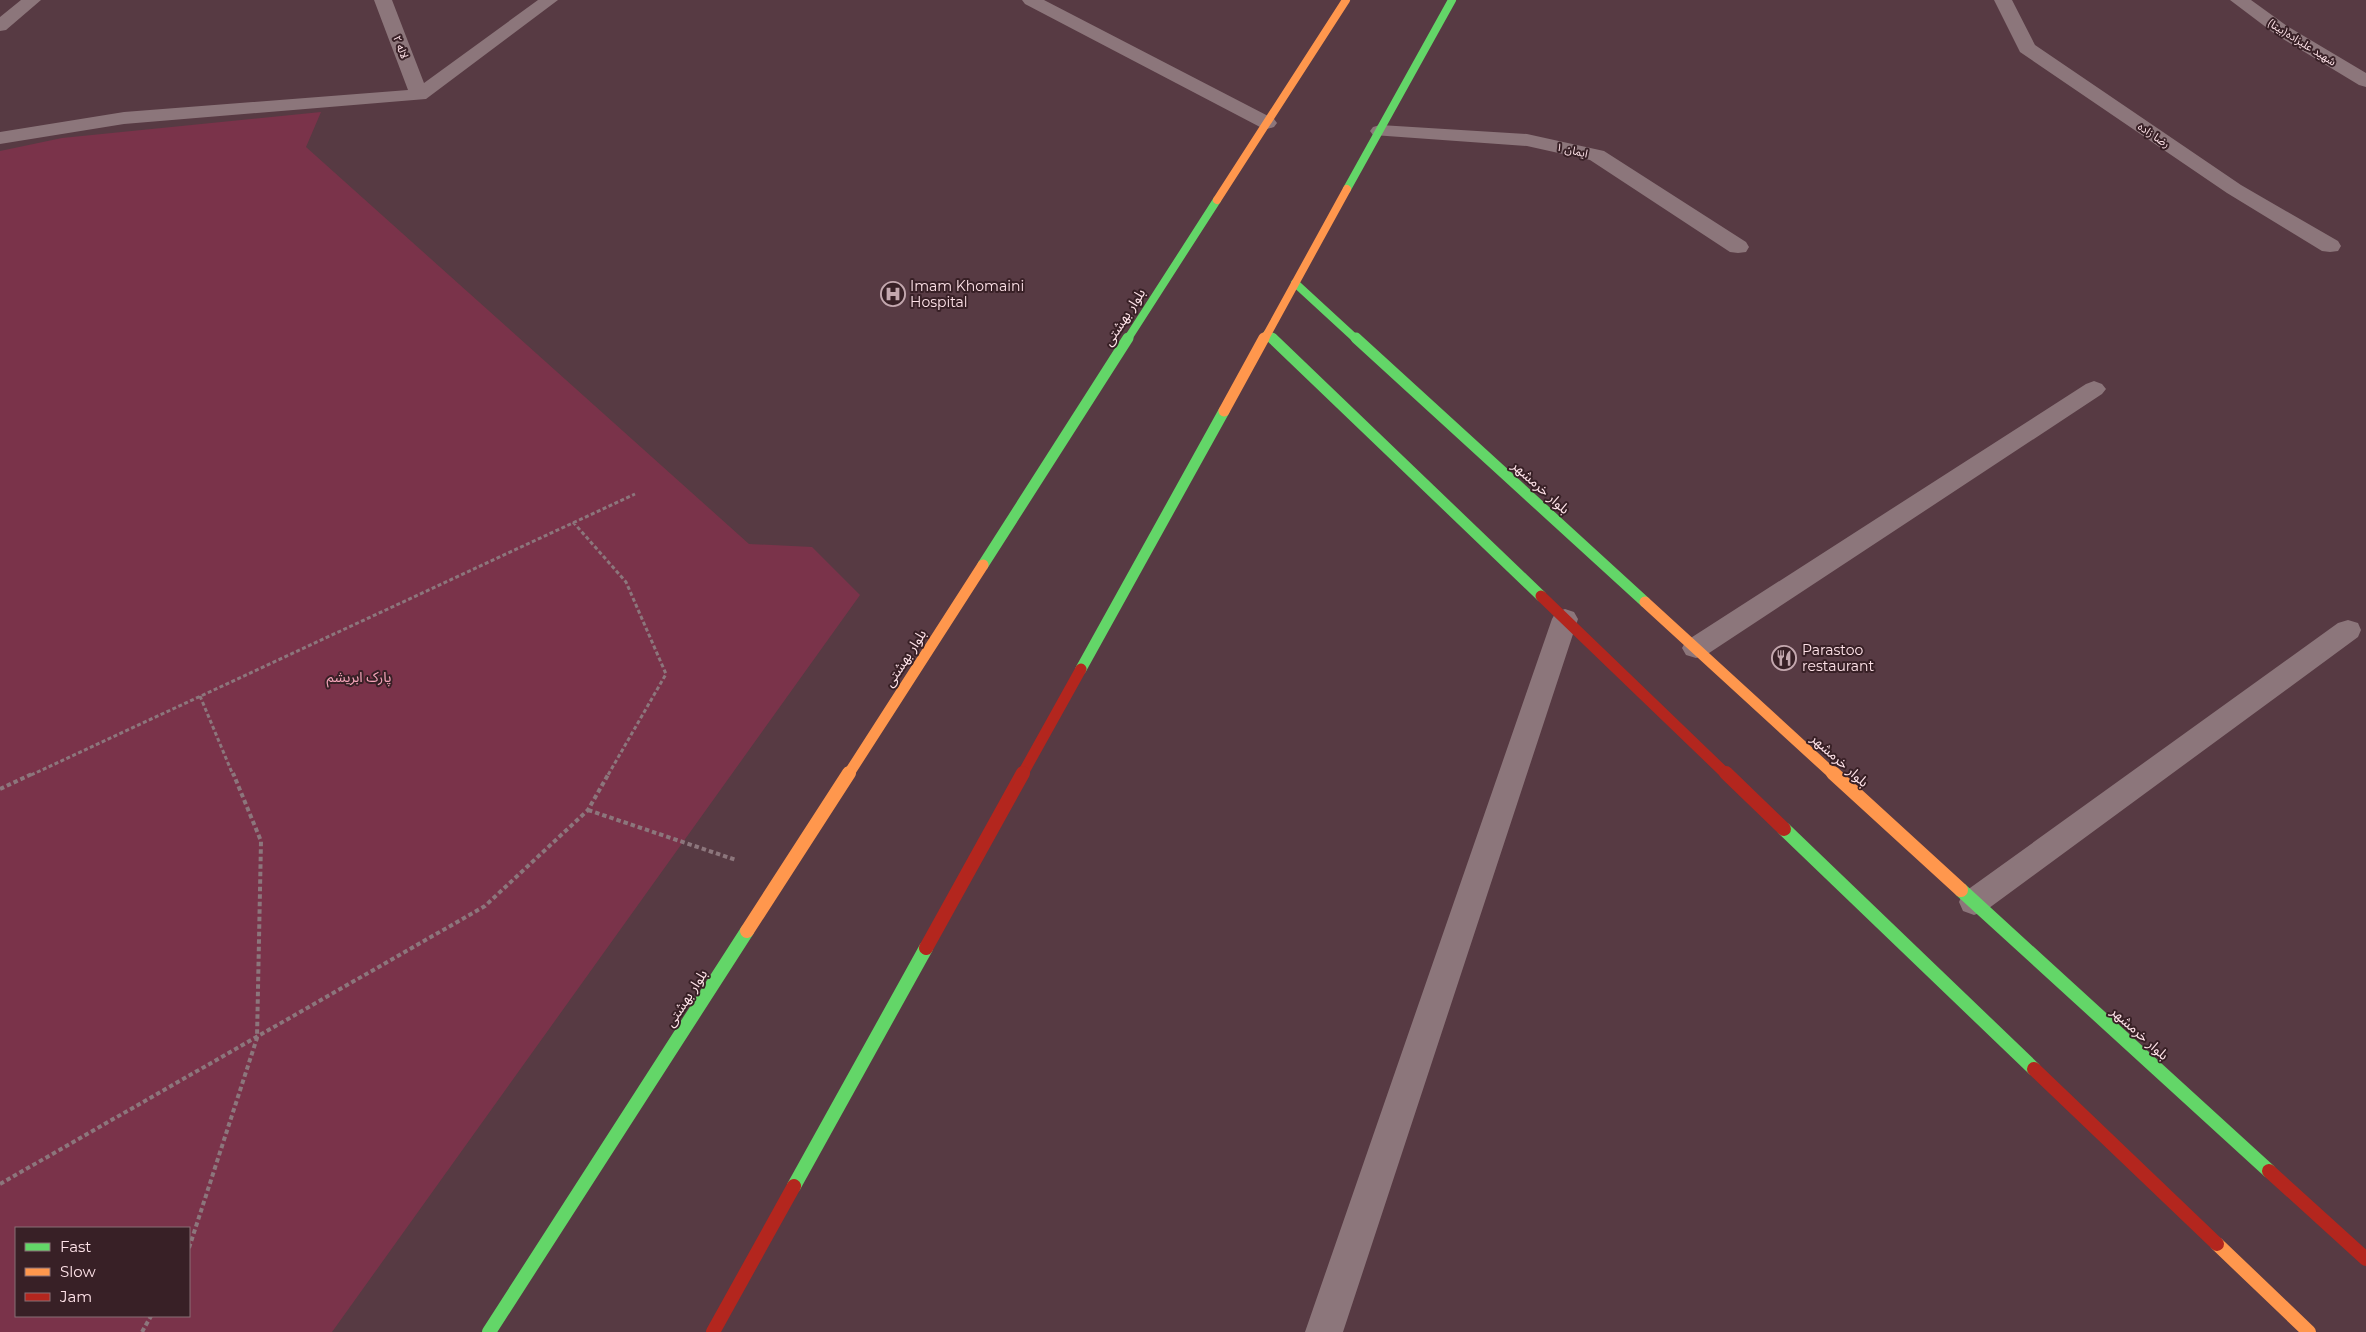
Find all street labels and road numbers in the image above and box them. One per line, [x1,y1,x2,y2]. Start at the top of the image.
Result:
street label: شهید علیزاده(بیتا) [2265,15,2339,69]
street label: لاله ۲ [390,33,412,61]
street label: رضا زاده [2135,119,2173,151]
street label: ایمان ۱ [1555,140,1589,160]
street label: بلوار بهشتی [1099,285,1149,349]
street label: بلوار خرمشهر [1508,456,1574,518]
street label: بلوار بهشتی [880,626,930,690]
street label: بلوار خرمشهر [1807,729,1873,791]
street label: بلوار بهشتی [661,966,711,1030]
street label: بلوار خرمشهر [2107,1002,2173,1064]

